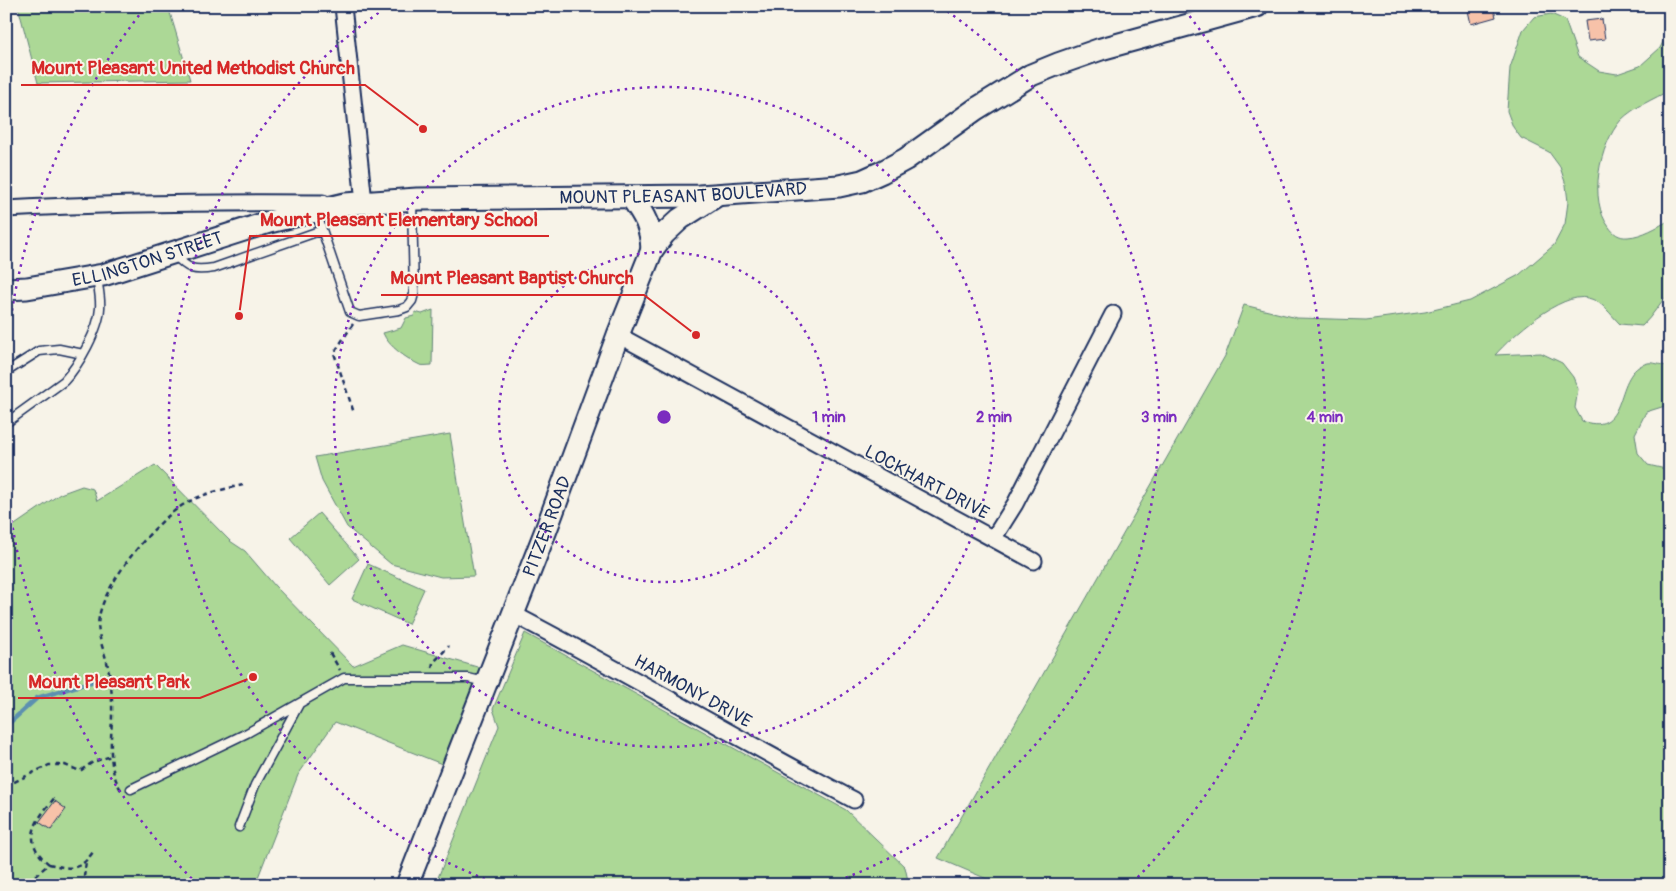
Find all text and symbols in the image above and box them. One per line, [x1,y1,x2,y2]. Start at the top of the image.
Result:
callout: Mount Pleasant United Methodist Church [21,51,365,85]
text: Mount Pleasant United Methodist Church [31,56,355,80]
street label: MOUNT PLEASANT BOULEVARD [559,177,808,209]
callout: Mount Pleasant Elementary School [250,202,549,236]
text: Mount Pleasant Elementary School [260,208,538,232]
street label: ELLINGTON STREET [70,227,226,292]
callout: Mount Pleasant Baptist Church [381,261,644,295]
text: Mount Pleasant Baptist Church [390,266,634,290]
centre of rings [655,408,673,426]
text: 1 min [812,408,846,427]
text: 2 min [976,408,1012,427]
text: 3 min [1141,408,1177,427]
text: 4 min [1307,408,1344,427]
street label: LOCKHART DRIVE [860,440,993,525]
street label: PITZER ROAD [518,473,577,580]
street label: HARMONY DRIVE [630,650,756,733]
callout: Mount Pleasant Park [18,664,200,698]
text: Mount Pleasant Park [28,670,191,694]

